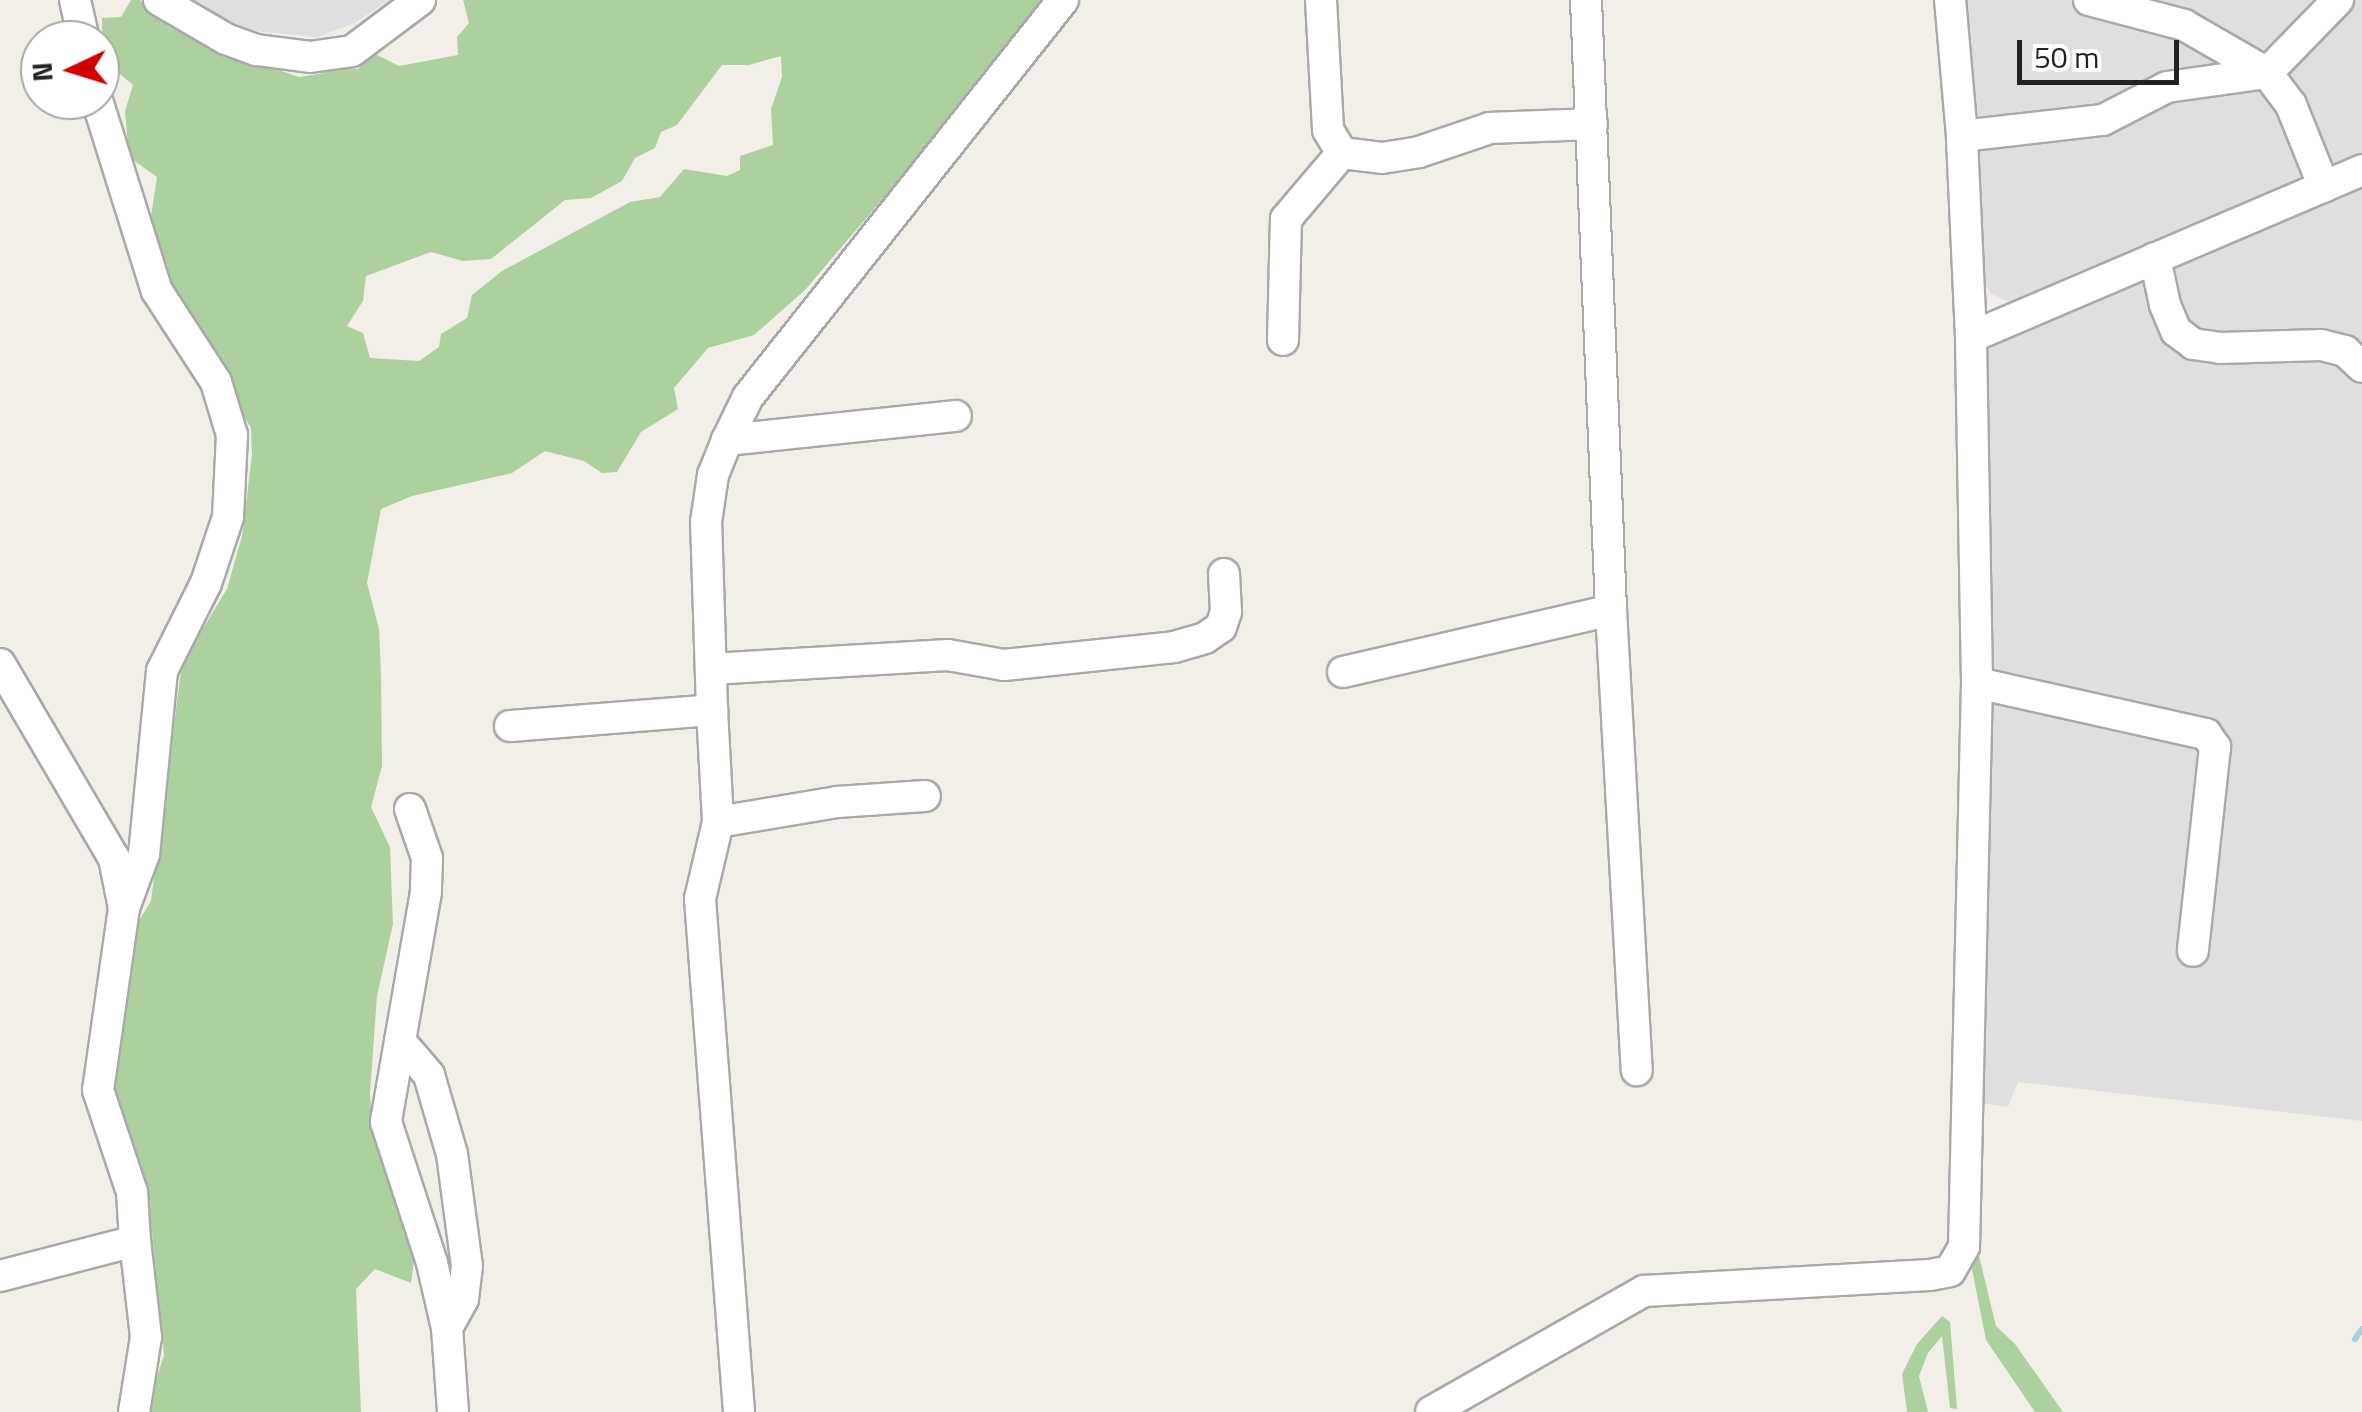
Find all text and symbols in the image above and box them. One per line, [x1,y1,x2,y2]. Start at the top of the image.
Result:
north arrow [20,20,120,120]
scale bar [2022,20,2184,82]
text: 50 m [2034,34,2099,80]
text: N [19,61,64,83]

